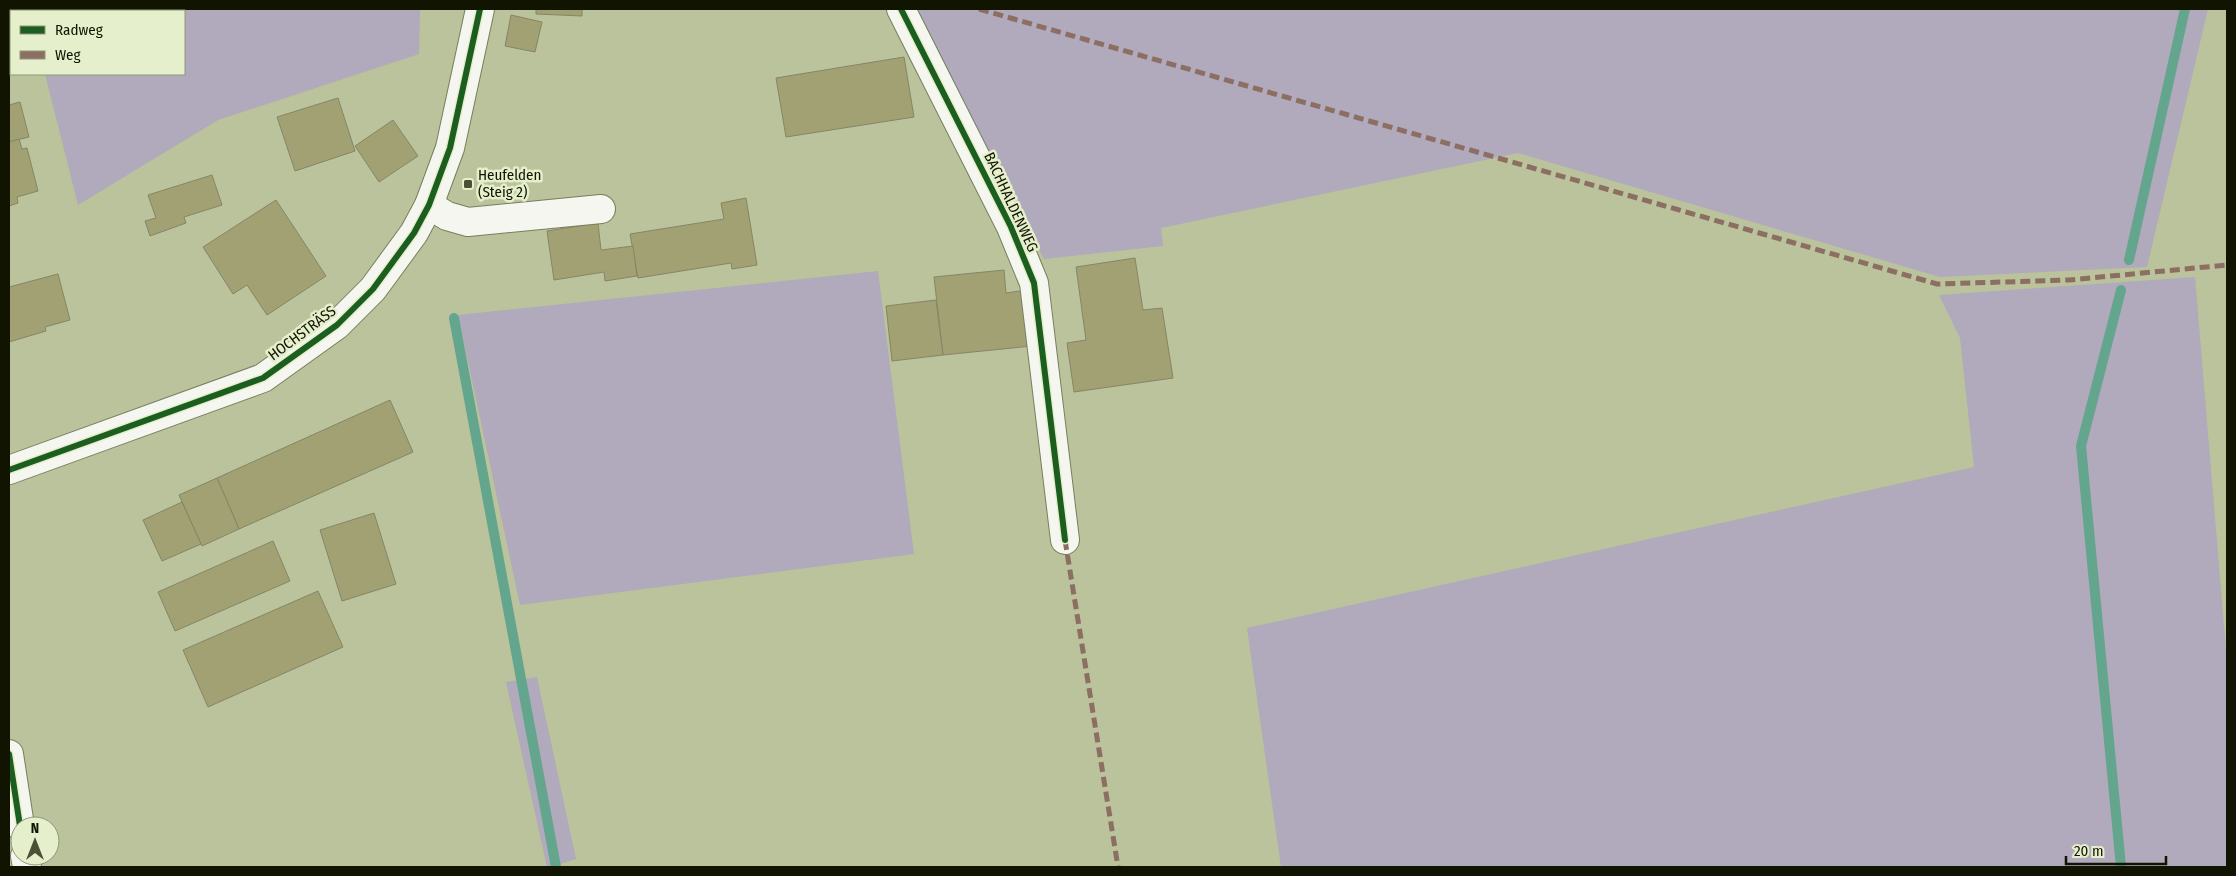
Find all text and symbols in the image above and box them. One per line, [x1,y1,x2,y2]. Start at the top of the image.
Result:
legend [10,10,185,75]
text: Radweg [55,21,103,39]
text: Weg [55,46,81,64]
street label: BACHHALDENWEG [980,149,1042,255]
place label: Heufelden (Steig 2) [478,166,541,201]
marker: Heufelden (Steig 2) [462,178,474,190]
street label: HOCHSTRÄSS [265,302,339,364]
north arrow [10,816,60,866]
text: N [31,820,39,837]
scale bar [2066,834,2166,866]
text: 20 m [2074,842,2104,860]

